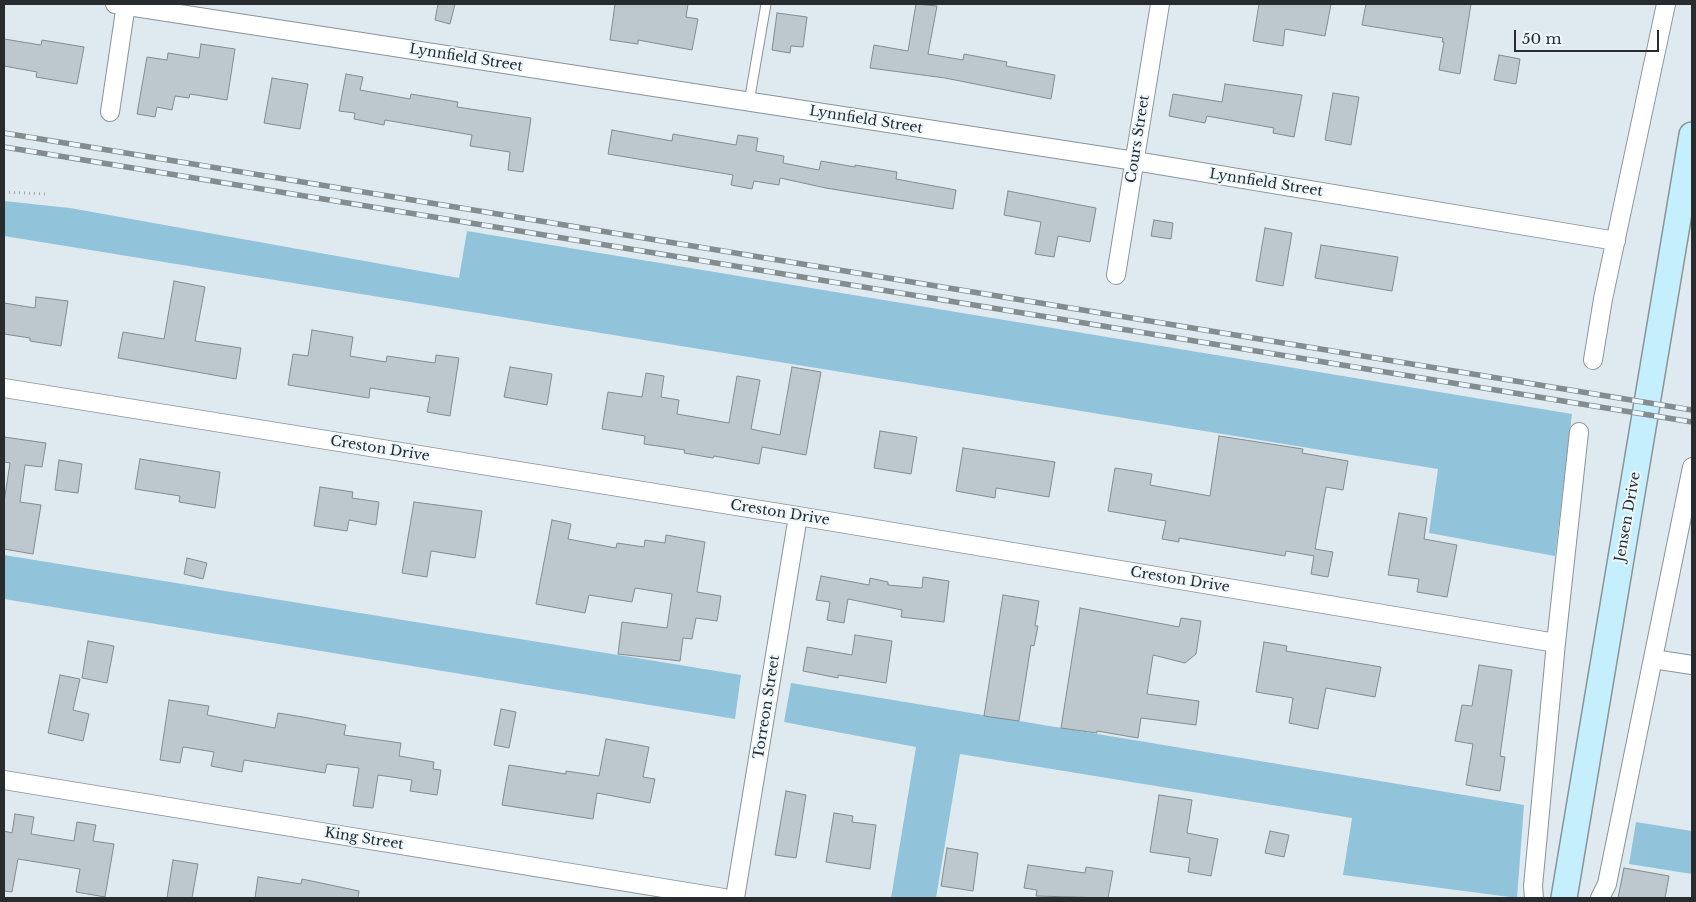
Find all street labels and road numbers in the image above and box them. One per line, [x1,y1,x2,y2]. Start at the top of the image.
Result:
street label: Lynnfield Street [408,41,524,75]
street label: Cours Street [1123,94,1153,184]
street label: Lynnfield Street [808,103,924,137]
street label: Lynnfield Street [1208,166,1324,200]
street label: Creston Drive [329,433,431,465]
street label: Jensen Drive [1612,471,1644,563]
street label: Creston Drive [729,497,831,529]
street label: Creston Drive [1129,564,1231,596]
street label: Torreon Street [750,654,784,760]
street label: King Street [323,824,405,854]

